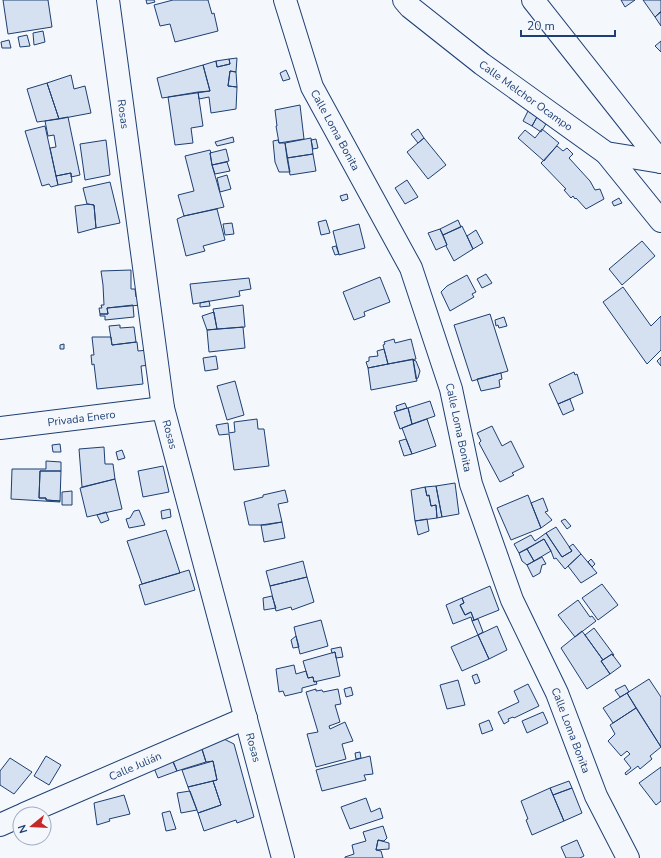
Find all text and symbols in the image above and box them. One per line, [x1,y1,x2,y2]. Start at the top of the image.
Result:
scale bar [521,12,615,38]
text: 20 m [527,18,555,34]
street label: Calle Melchor Ocampo [476,57,576,134]
street label: Calle Loma Bonita [307,87,364,173]
street label: Rosas [114,98,133,130]
street label: Calle Loma Bonita [442,381,476,473]
street label: Privada Enero [47,406,116,430]
street label: Rosas [159,418,181,451]
street label: Calle Loma Bonita [548,685,594,775]
street label: Rosas [242,731,265,764]
street label: Calle Julián [106,748,164,784]
north arrow [12,806,52,846]
text: N [15,823,31,835]

